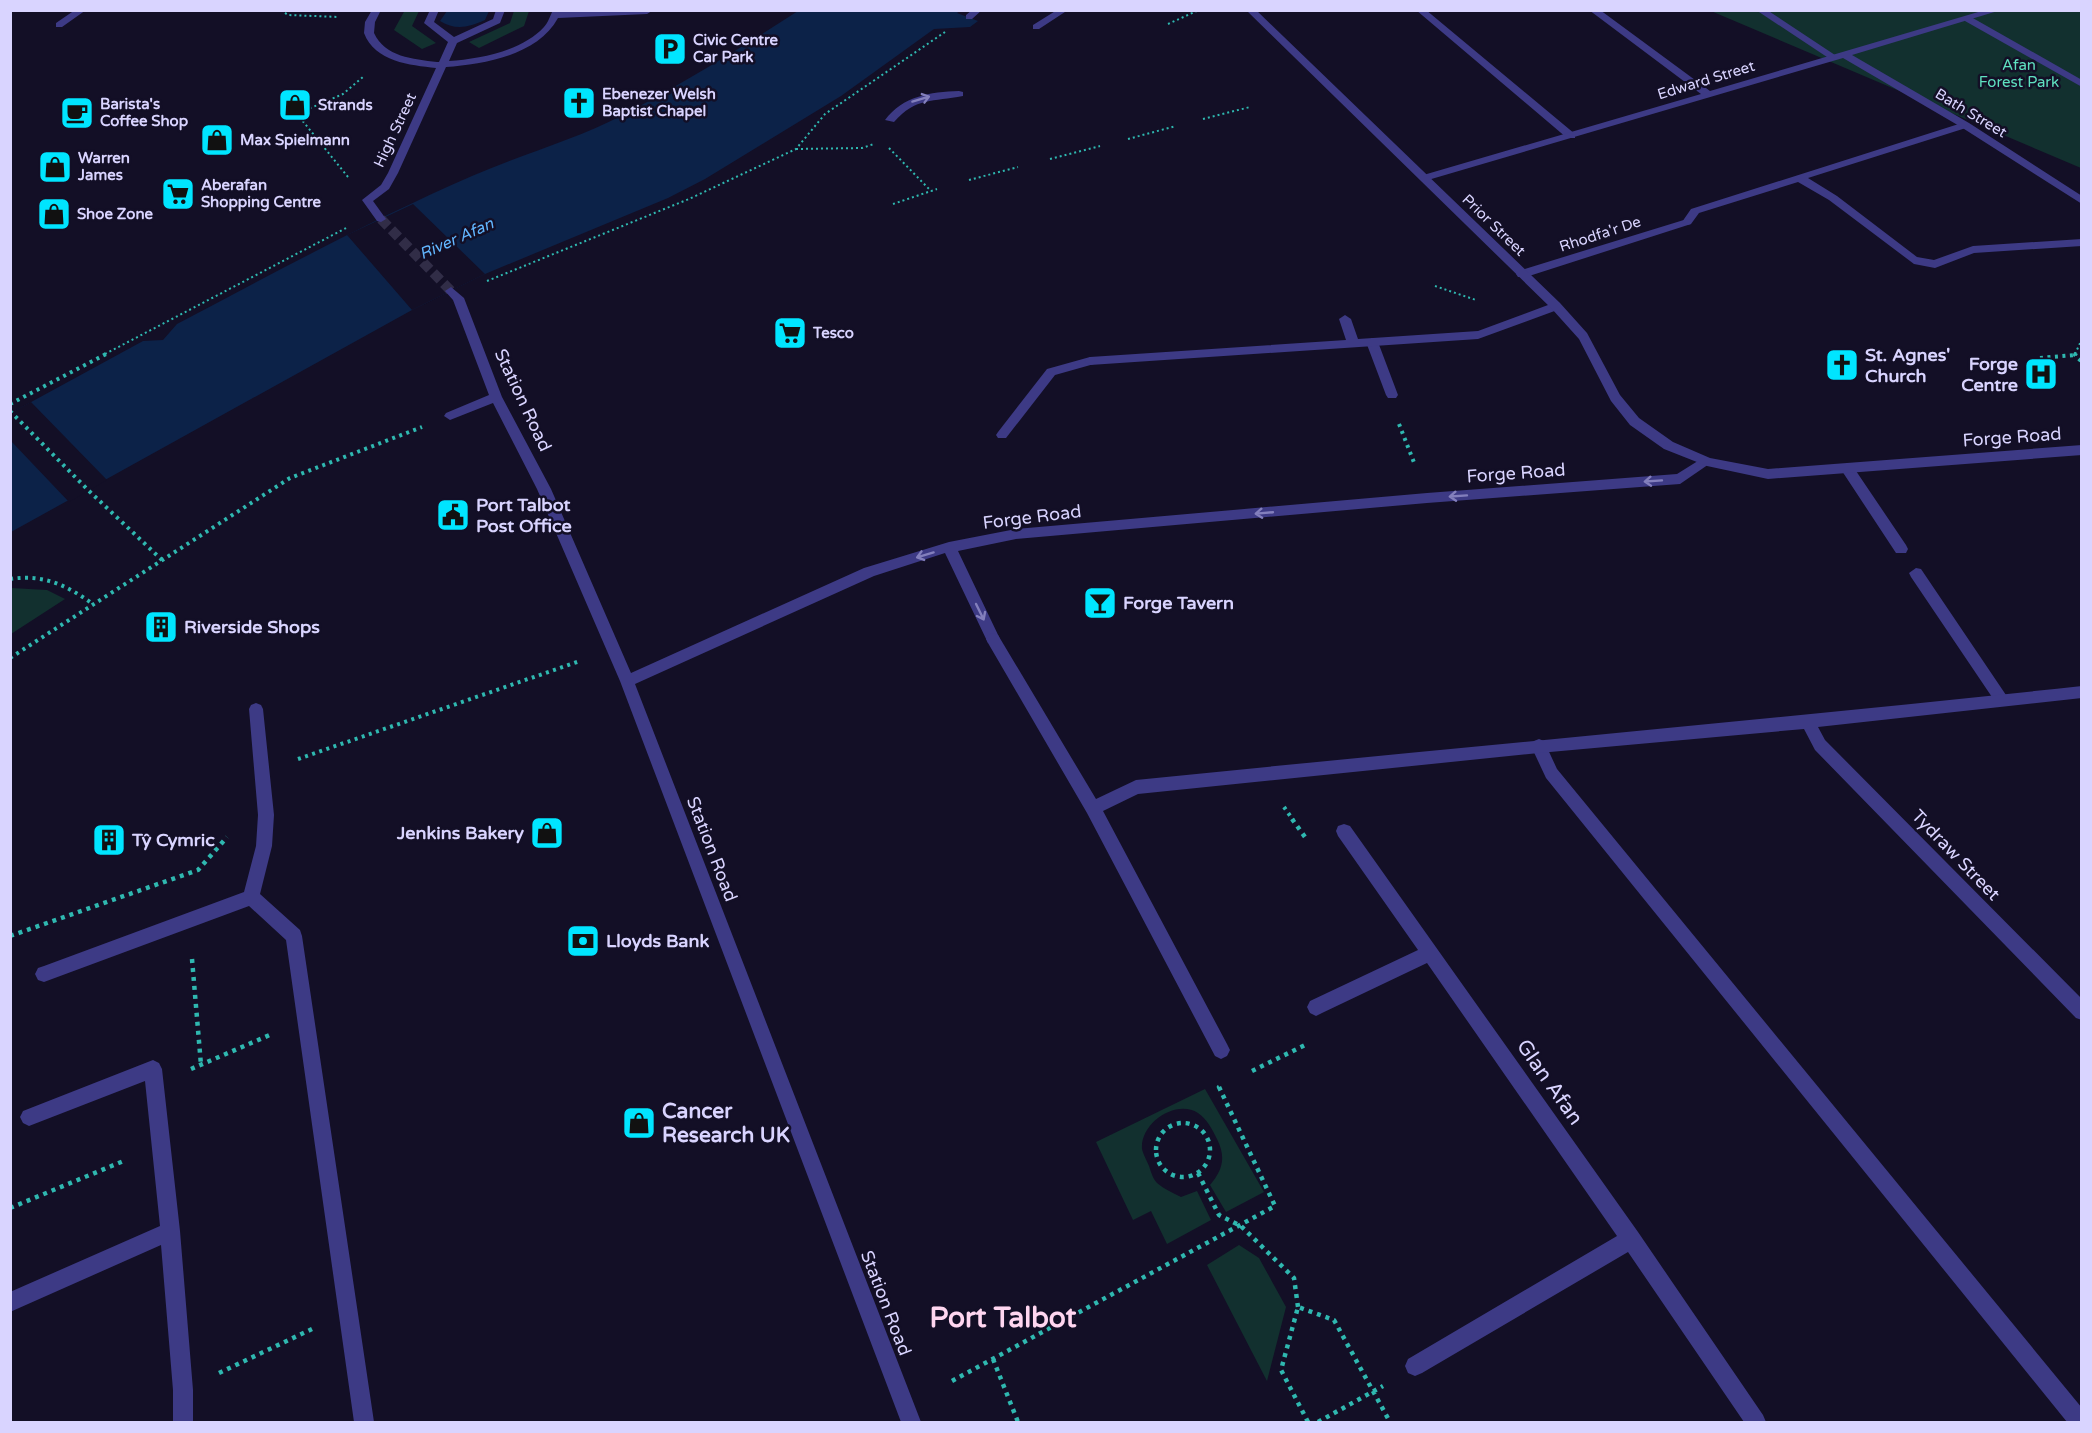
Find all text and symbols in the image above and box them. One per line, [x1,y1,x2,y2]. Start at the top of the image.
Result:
parking icon: Civic Centre Car Park [652,31,688,67]
place label: Civic Centre Car Park [693,31,779,66]
park label: Afan Forest Park [1979,56,2059,91]
street label: Edward Street [1655,57,1757,103]
church icon: Ebenezer Welsh Baptist Chapel [561,85,597,121]
place label: Ebenezer Welsh Baptist Chapel [602,85,716,121]
street label: Bath Street [1932,85,2010,142]
shop icon: Strands [277,87,313,123]
street label: High Street [370,90,420,170]
one-way arrow [911,93,930,104]
cafe icon: Barista's Coffee Shop [59,95,95,131]
place label: Barista's Coffee Shop [100,95,189,131]
place label: Strands [318,96,373,114]
shop icon: Max Spielmann [199,122,235,158]
place label: Max Spielmann [240,131,350,150]
shop icon: Warren James [37,149,73,185]
place label: Warren James [77,149,130,184]
supermarket icon: Aberafan Shopping Centre [160,176,196,212]
place label: Aberafan Shopping Centre [201,176,321,212]
street label: Prior Street [1459,190,1530,260]
shop icon: Shoe Zone [36,196,72,232]
place label: Shoe Zone [77,205,154,223]
street label: Rhodfa'r De [1557,212,1643,256]
water label: River Afan [416,213,498,264]
supermarket icon: Tesco [772,315,808,351]
place label: Tesco [812,324,854,342]
place label: St. Agnes' Church [1865,344,1950,387]
street label: Station Road [490,345,556,455]
church icon: St. Agnes' Church [1824,347,1860,383]
place label: Forge Centre [1961,353,2018,396]
hospital icon: Forge Centre [2023,356,2059,392]
street label: Forge Road [1962,423,2062,451]
street label: Forge Road [1466,459,1566,487]
one-way arrow [1643,476,1663,487]
one-way arrow [1449,491,1469,502]
place label: Port Talbot Post Office [476,494,572,537]
public building icon: Port Talbot Post Office [435,497,471,533]
street label: Forge Road [981,500,1083,534]
one-way arrow [1254,507,1274,518]
one-way arrow [916,550,935,561]
bar icon: Forge Tavern [1082,585,1118,621]
place label: Forge Tavern [1123,592,1234,614]
one-way arrow [975,603,987,621]
building icon: Riverside Shops [143,609,179,645]
place label: Riverside Shops [184,616,320,638]
street label: Station Road [682,793,742,905]
street label: Tydraw Street [1907,805,2005,905]
shop icon: Jenkins Bakery [529,815,565,851]
building icon: Tŷ Cymric [91,822,127,858]
place label: Jenkins Bakery [396,822,524,844]
place label: Tŷ Cymric [131,829,215,851]
bank icon: Lloyds Bank [565,923,601,959]
place label: Lloyds Bank [606,930,709,952]
street label: Glan Afan [1511,1035,1588,1130]
place label: Cancer Research UK [662,1099,790,1148]
shop icon: Cancer Research UK [621,1105,657,1141]
street label: Station Road [856,1247,916,1359]
district label: Port Talbot [930,1301,1077,1335]

